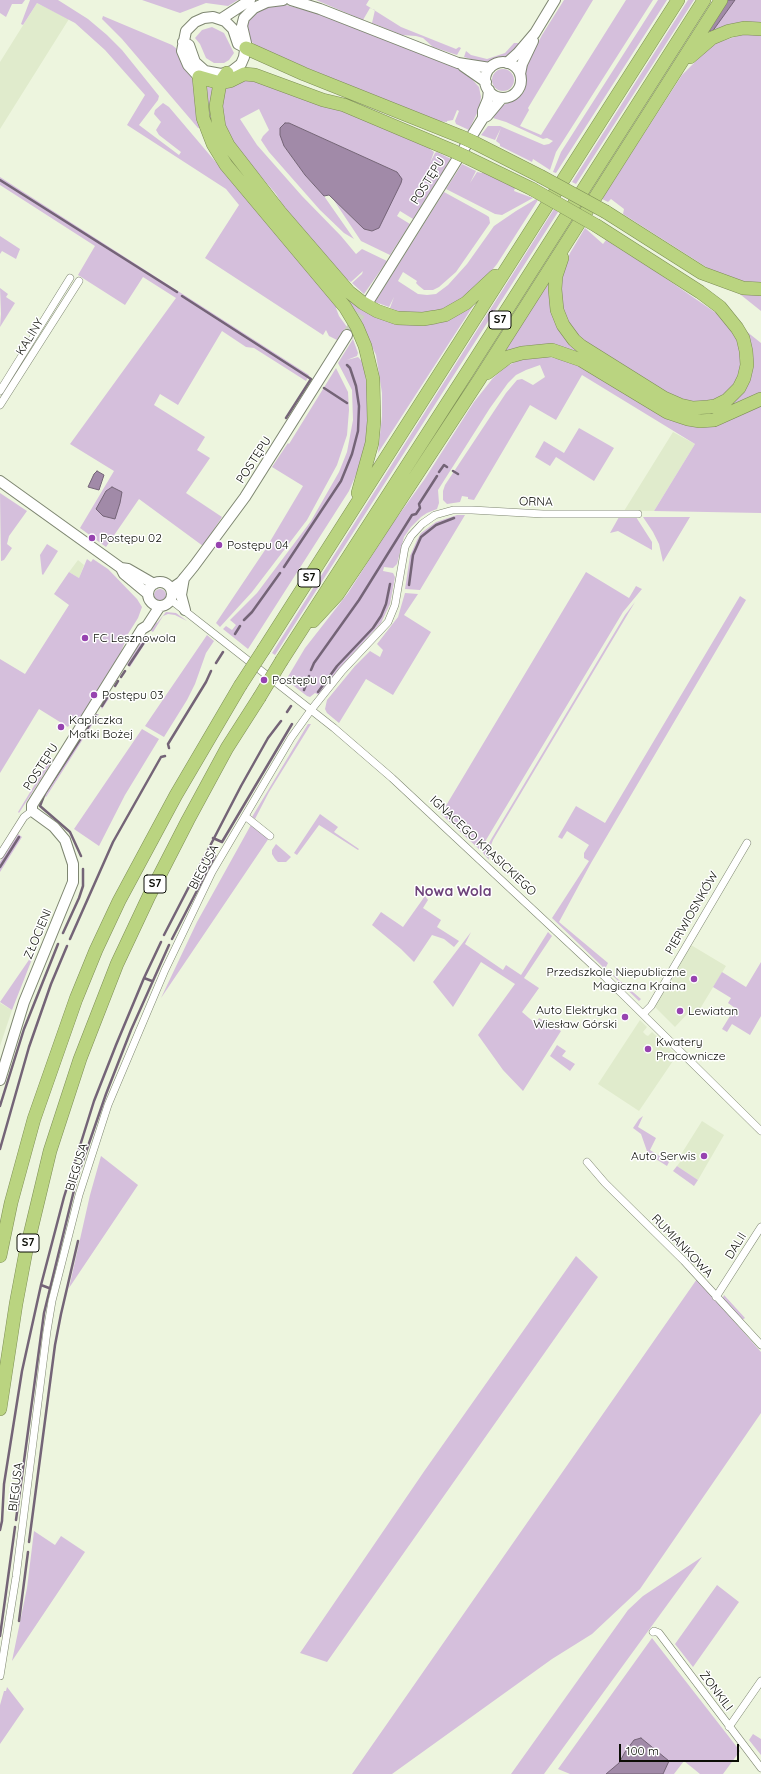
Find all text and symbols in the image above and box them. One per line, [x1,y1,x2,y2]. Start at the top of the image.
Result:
street label: POSTĘPU [408,155,448,207]
road number: S7 [489,311,511,329]
street label: KALINY [13,316,47,358]
street label: POSTĘPU [234,434,274,486]
street label: ORNA [519,495,553,509]
place label: Postępu 02 [100,531,162,545]
marker: Postępu 02 [87,533,97,543]
place label: Postępu 04 [227,538,289,552]
marker: Postępu 04 [214,540,224,550]
road number: S7 [298,569,320,587]
place label: FC Lesznowola [93,631,176,645]
marker: FC Lesznowola [80,633,90,643]
place label: Postępu 01 [272,673,332,687]
marker: Postępu 01 [259,675,269,685]
place label: Postępu 03 [102,688,163,702]
marker: Postępu 03 [89,690,99,700]
place label: Kapliczka Matki Bożej [69,713,133,741]
marker: Kapliczka Matki Bożej [56,722,66,732]
street label: POSTĘPU [21,741,61,793]
street label: IGNACEGO KRASICKIEGO [427,793,539,899]
street label: BIEGUSA [186,842,222,892]
street label: PIERWIOSNKÓW [662,869,722,957]
road number: S7 [144,875,166,893]
district label: Nowa Wola [415,884,491,900]
street label: ZŁOCIENI [21,907,55,961]
place label: Przedszkole Niepubliczne Magiczna Kraina [547,965,686,993]
marker: Przedszkole Niepubliczne Magiczna Kraina [689,974,699,984]
place label: Auto Elektryka Wiesław Górski [533,1003,617,1031]
place label: Lewiatan [688,1004,738,1018]
marker: Lewiatan [675,1006,685,1016]
marker: Auto Elektryka Wiesław Górski [620,1012,630,1022]
place label: Kwatery Pracownicze [656,1035,726,1063]
marker: Kwatery Pracownicze [643,1044,653,1054]
street label: BIEGUSA [63,1142,91,1192]
place label: Auto Serwis [631,1149,696,1163]
marker: Auto Serwis [699,1151,709,1161]
street label: RUMIANKOWA [648,1212,716,1280]
street label: DALII [722,1230,750,1262]
road number: S7 [17,1234,39,1252]
street label: BIEGUSA [6,1462,26,1512]
street label: ŻONKILI [696,1668,736,1714]
scale bar [621,1736,741,1762]
text: 100 m [626,1743,659,1758]

